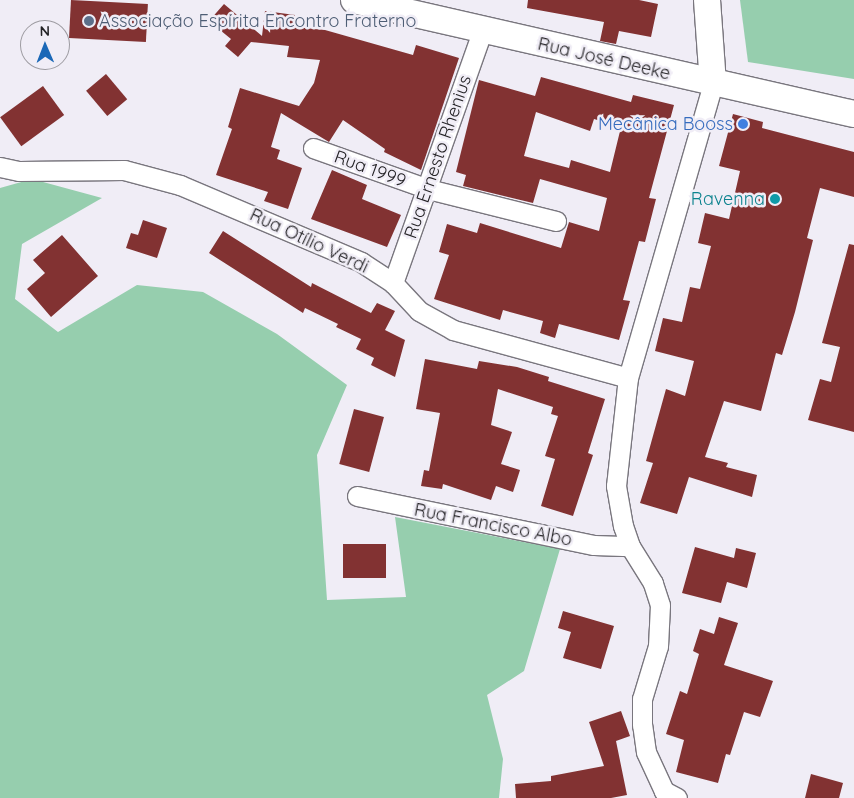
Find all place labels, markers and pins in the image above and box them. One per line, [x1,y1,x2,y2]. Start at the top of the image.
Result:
place label: Associação Espírita Encontro Fraterno [99,10,416,32]
marker: Associação Espírita Encontro Fraterno [83,15,95,27]
place label: Mecânica Booss [598,113,733,135]
marker: Mecânica Booss [737,118,749,130]
place label: Ravenna [691,188,765,210]
marker: Ravenna [769,193,781,205]

